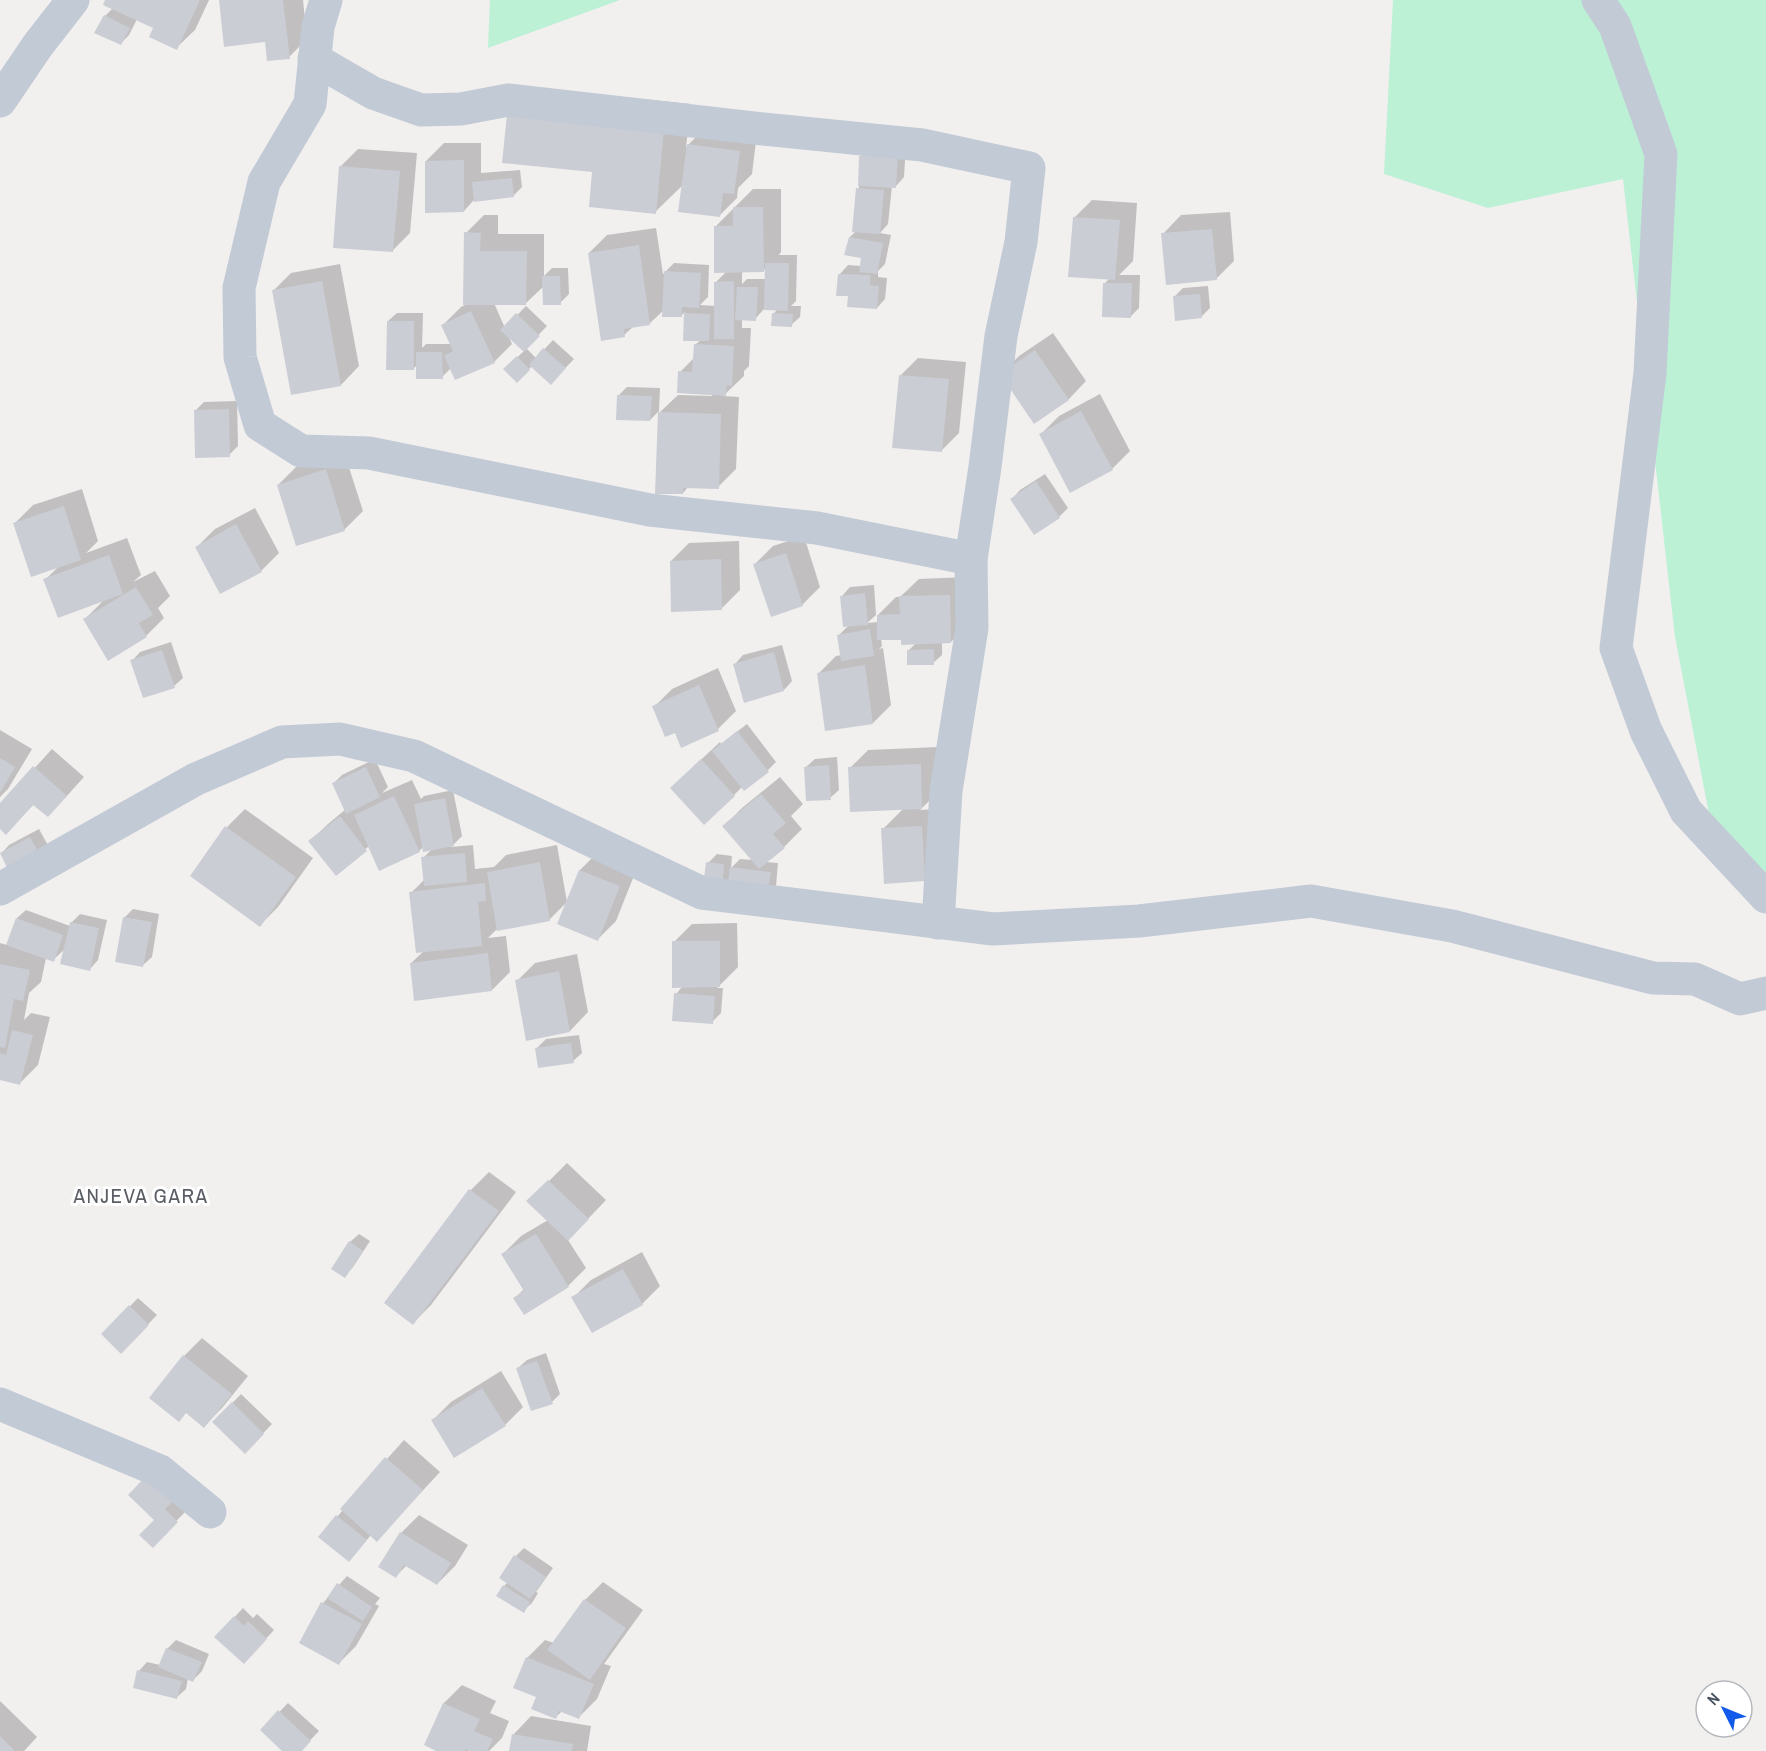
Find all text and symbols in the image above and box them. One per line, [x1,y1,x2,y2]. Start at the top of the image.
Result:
district label: ANJEVA GARA [73,1181,208,1210]
north arrow [1694,1679,1754,1739]
text: N [1702,1688,1724,1710]

